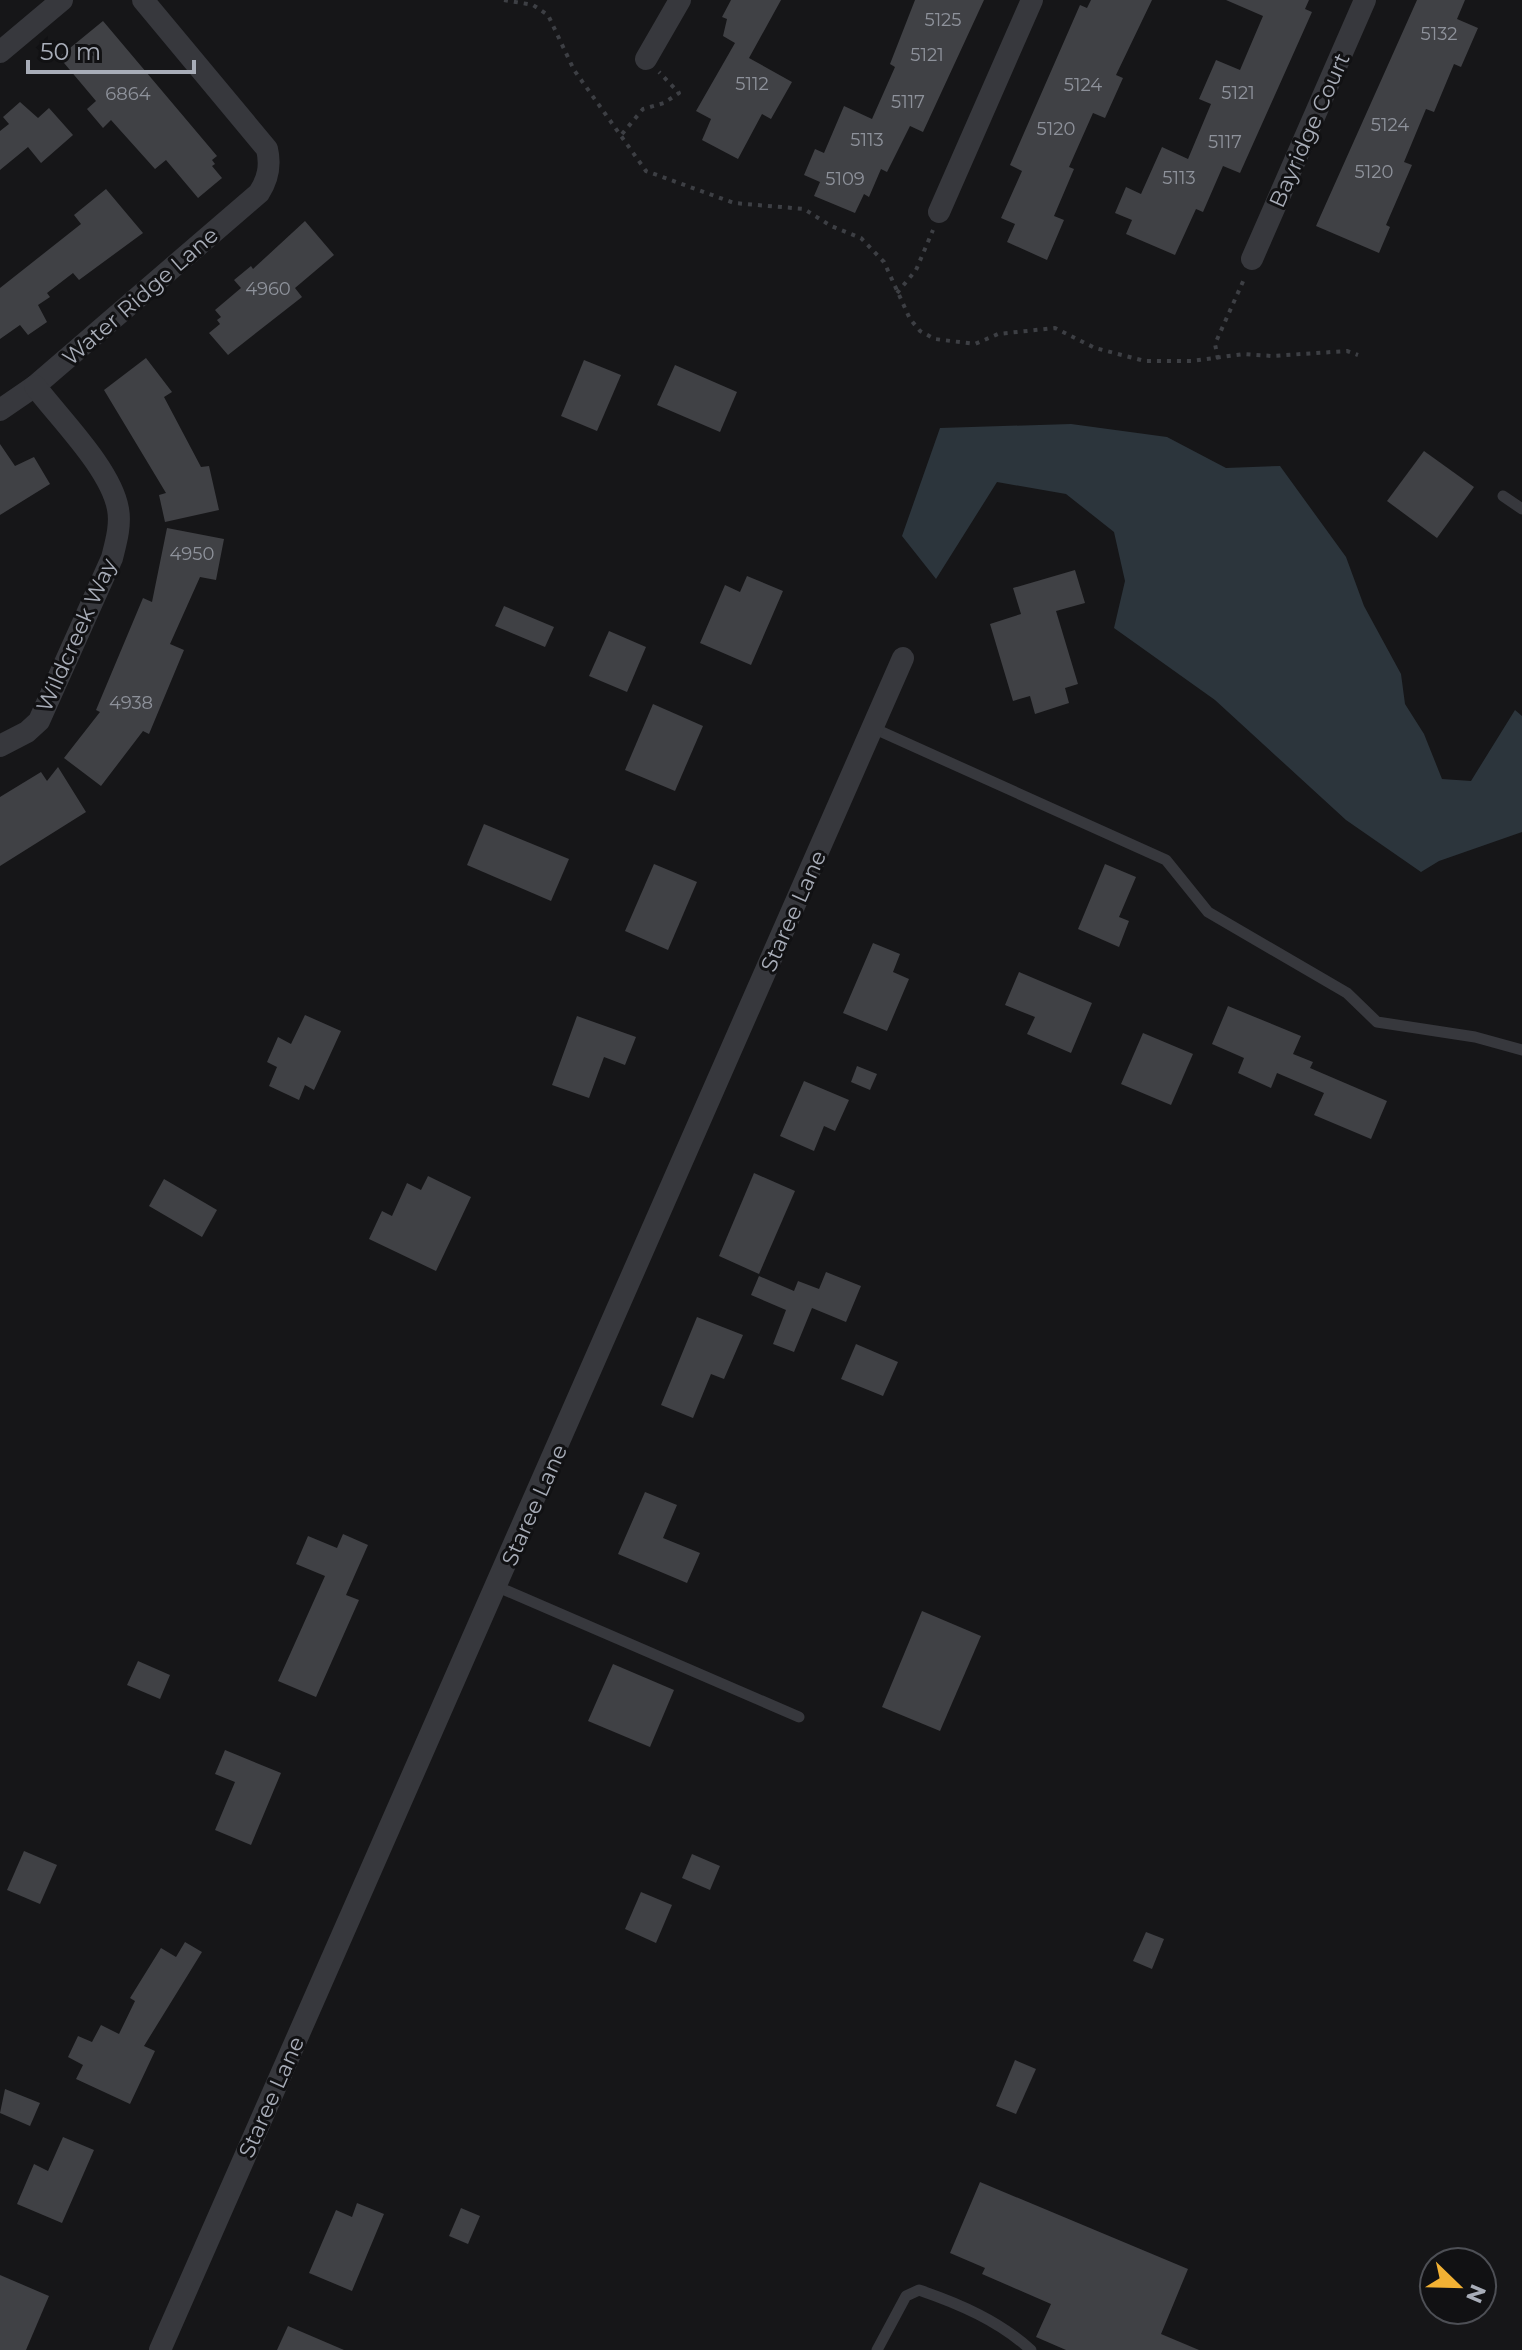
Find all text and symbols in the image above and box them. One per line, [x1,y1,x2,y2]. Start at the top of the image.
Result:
house number: 5125 [924,9,962,31]
house number: 5132 [1421,23,1457,45]
scale bar [28,24,194,74]
text: 50 m [40,37,101,66]
house number: 5121 [910,44,944,66]
street label: Bayridge Court [1263,49,1356,212]
house number: 5112 [735,73,769,95]
house number: 5124 [1064,74,1102,96]
house number: 5121 [1221,82,1255,104]
house number: 6864 [105,83,151,105]
house number: 5117 [891,91,925,113]
house number: 5124 [1371,114,1409,136]
house number: 5120 [1037,118,1075,140]
house number: 5113 [850,129,884,151]
house number: 5117 [1208,131,1242,153]
house number: 5120 [1355,161,1393,183]
house number: 5113 [1162,167,1196,189]
house number: 5109 [825,168,865,190]
street label: Water Ridge Lane [57,221,224,371]
house number: 4960 [245,278,291,300]
house number: 4950 [170,543,214,565]
street label: Wildcreek Way [31,554,122,716]
house number: 4938 [109,692,153,714]
street label: Staree Lane [755,846,832,976]
street label: Staree Lane [496,1440,573,1570]
street label: Staree Lane [233,2032,310,2162]
north arrow [1418,2246,1498,2326]
text: N [1460,2280,1492,2307]

